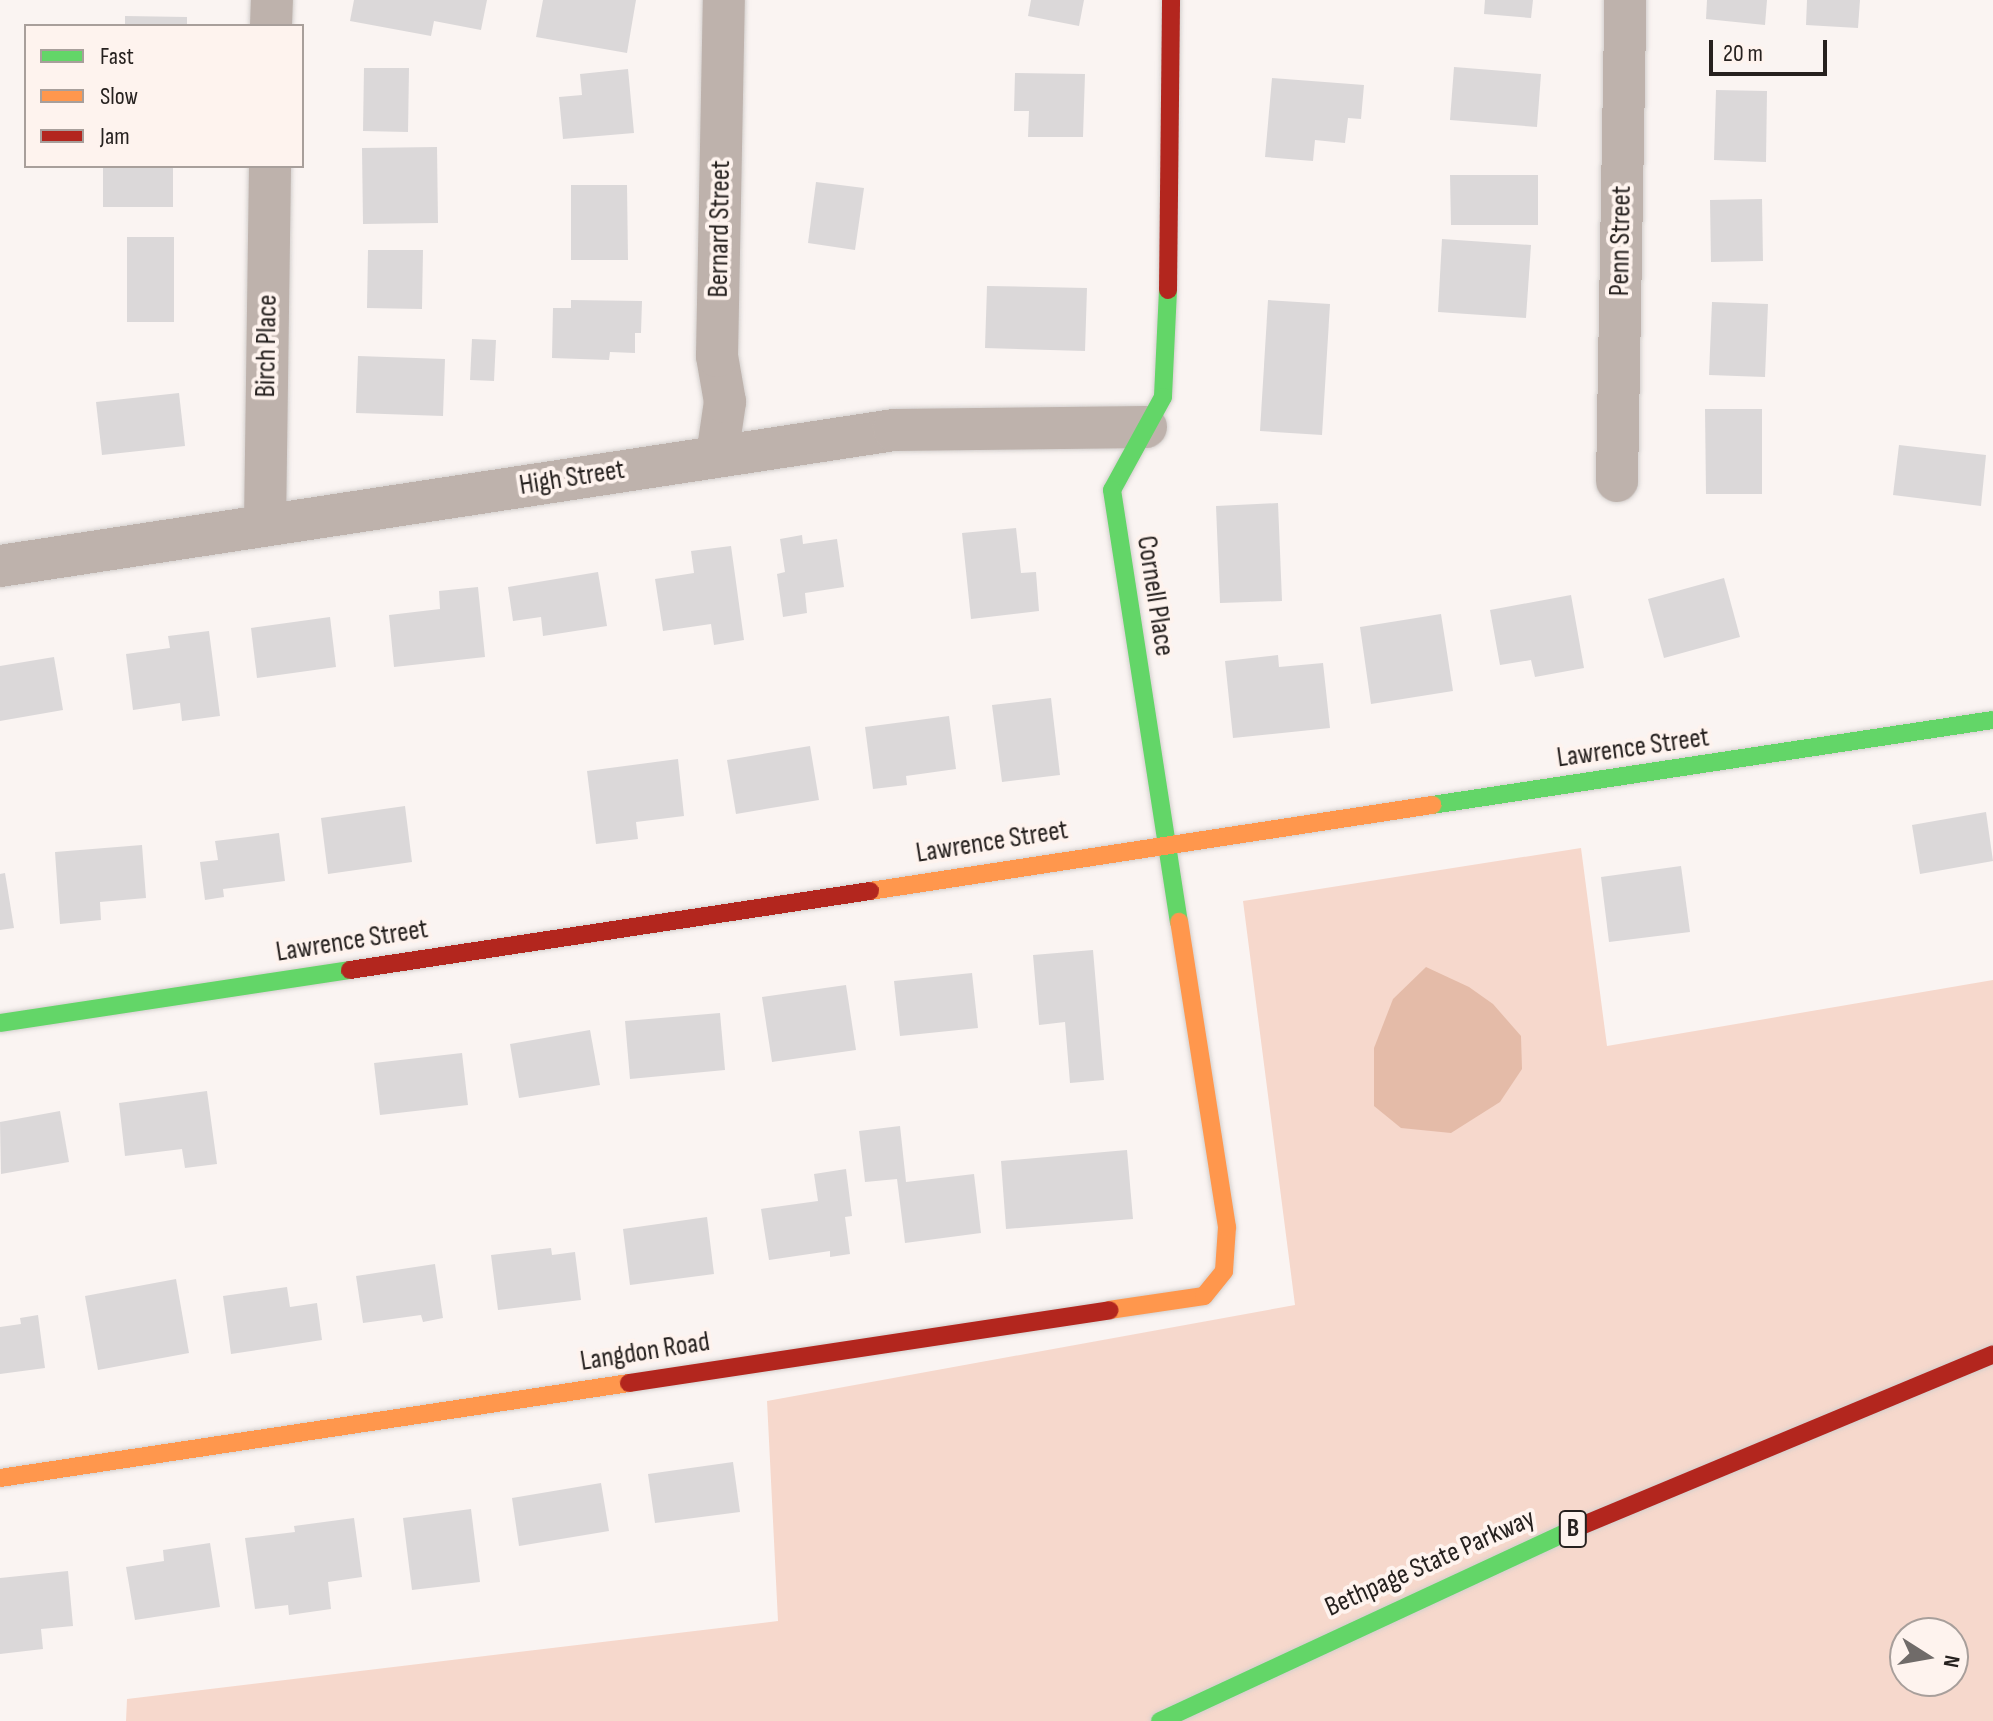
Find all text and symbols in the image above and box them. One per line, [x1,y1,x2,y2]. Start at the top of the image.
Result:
legend [24,24,304,168]
scale bar [1713,24,1831,74]
text: 20 m [1723,39,1763,68]
text: Fast [100,42,134,71]
text: Slow [100,82,138,111]
text: Jam [100,122,130,151]
street label: Bernard Street [702,160,738,298]
street label: Penn Street [1603,185,1639,297]
street label: Birch Place [249,294,285,398]
street label: High Street [517,453,627,503]
street label: Cornell Place [1129,533,1181,659]
street label: Lawrence Street [1555,721,1711,775]
street label: Lawrence Street [914,813,1070,871]
street label: Lawrence Street [274,912,430,970]
street label: Langdon Road [578,1325,712,1379]
street label: Bethpage State Parkway [1320,1502,1540,1624]
road number: B [1557,1507,1589,1551]
north arrow [1889,1617,1969,1697]
text: N [1937,1653,1965,1670]

